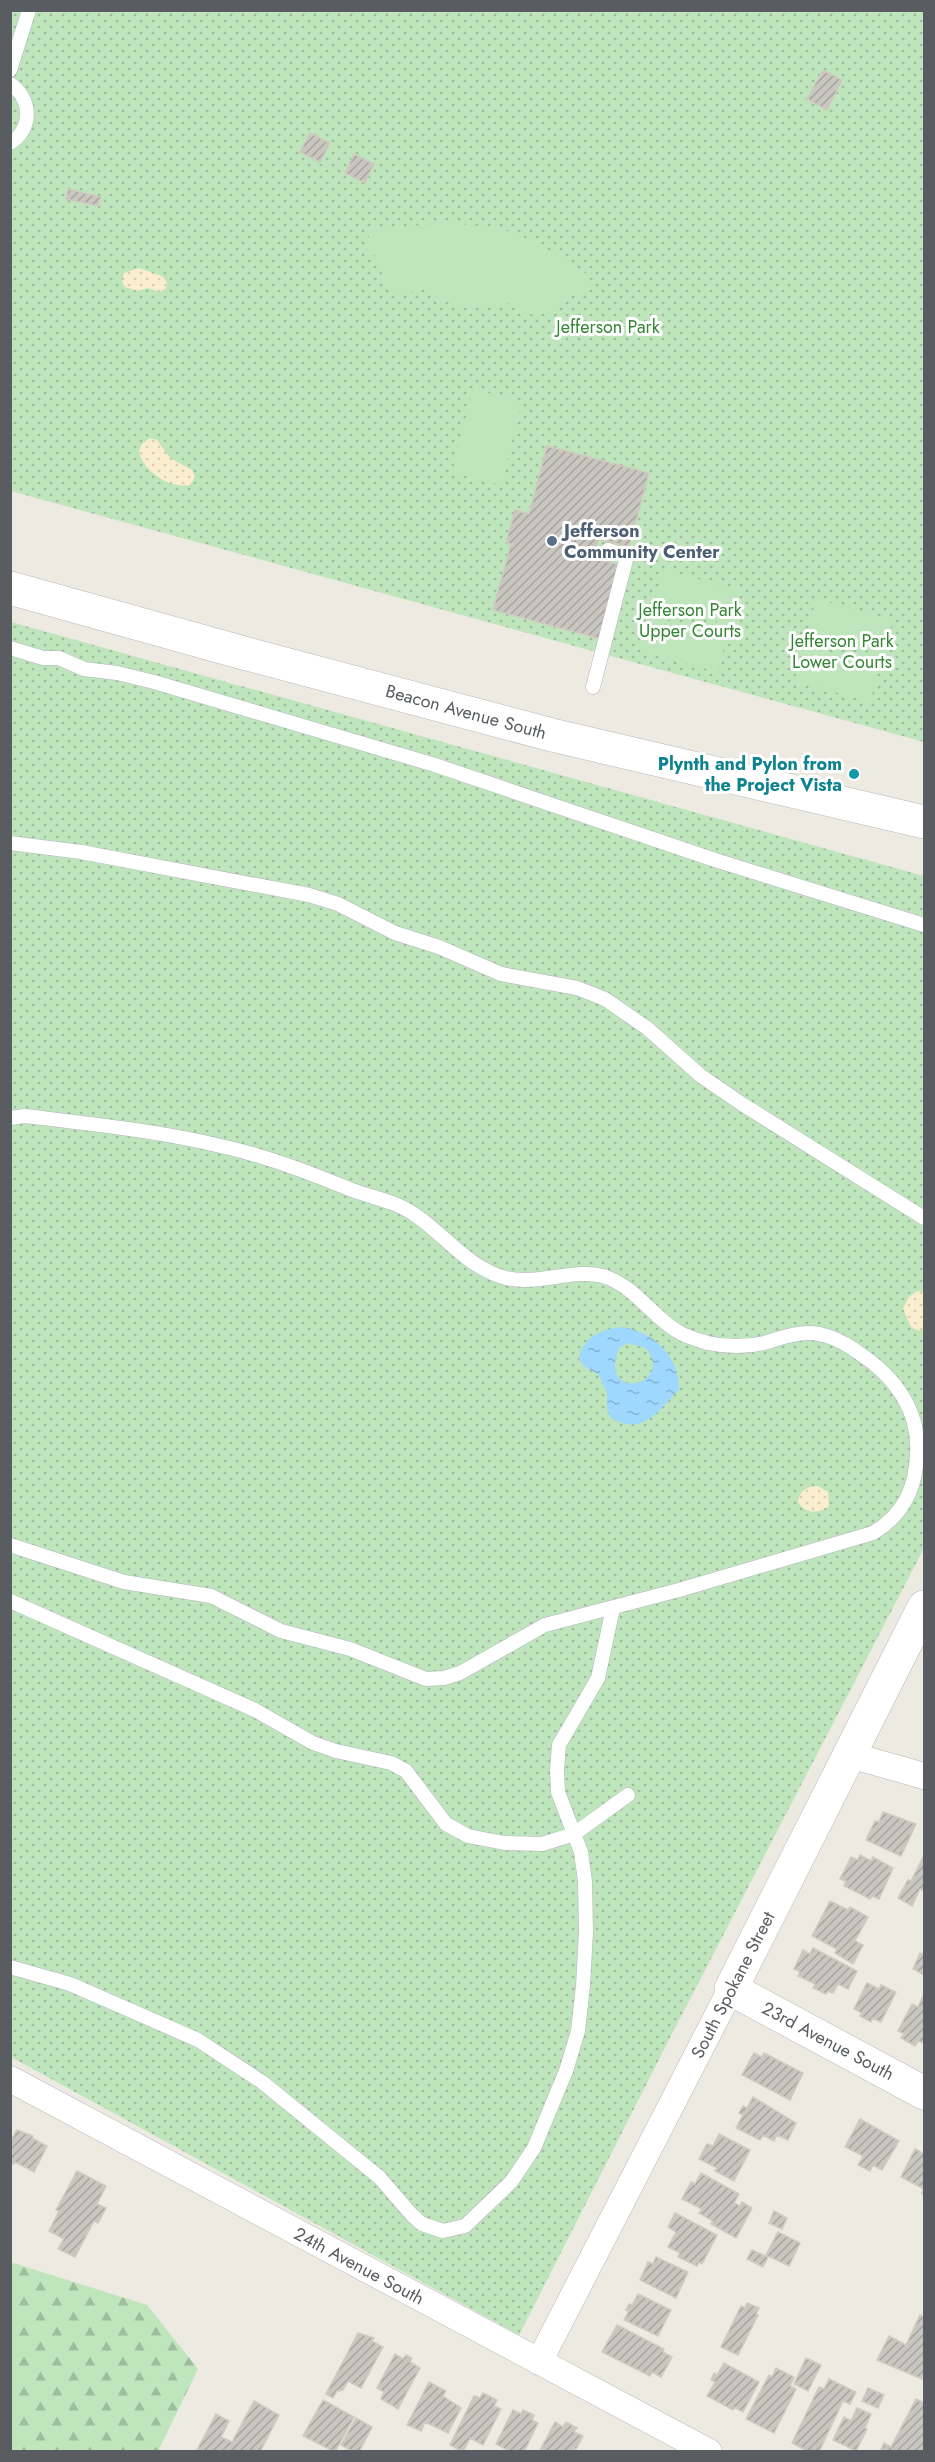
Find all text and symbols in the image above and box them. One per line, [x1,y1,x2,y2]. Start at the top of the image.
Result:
park label: Jefferson Park [554,314,660,340]
place label: Jefferson Community Center [561,518,720,565]
marker: Jefferson Community Center [545,534,559,548]
park label: Jefferson Park Upper Courts [636,597,742,644]
park label: Jefferson Park Lower Courts [788,628,894,675]
street label: Beacon Avenue South [383,678,549,746]
place label: Plynth and Pylon from the Project Vista [658,751,842,798]
marker: Plynth and Pylon from the Project Vista [847,767,861,781]
street label: South Spokane Street [685,1906,782,2063]
street label: 23rd Avenue South [757,1995,899,2087]
street label: 24th Avenue South [289,2221,429,2311]

